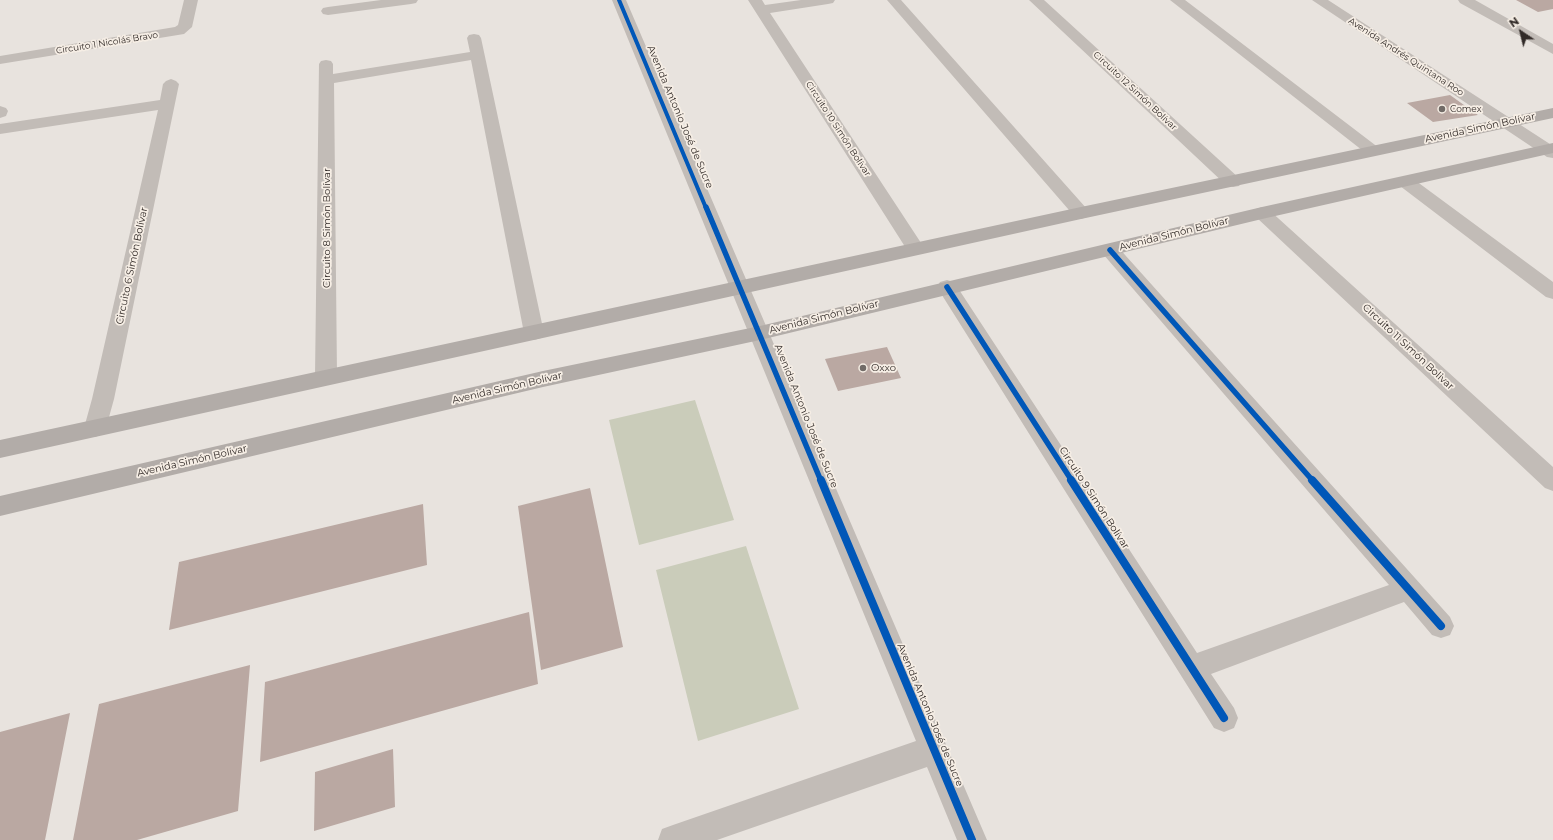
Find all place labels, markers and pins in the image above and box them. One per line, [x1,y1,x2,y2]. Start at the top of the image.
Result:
marker: Comex [1437,104,1447,114]
place label: Comex [1450,104,1481,114]
place label: Oxxo [871,362,896,374]
marker: Oxxo [858,363,868,373]

